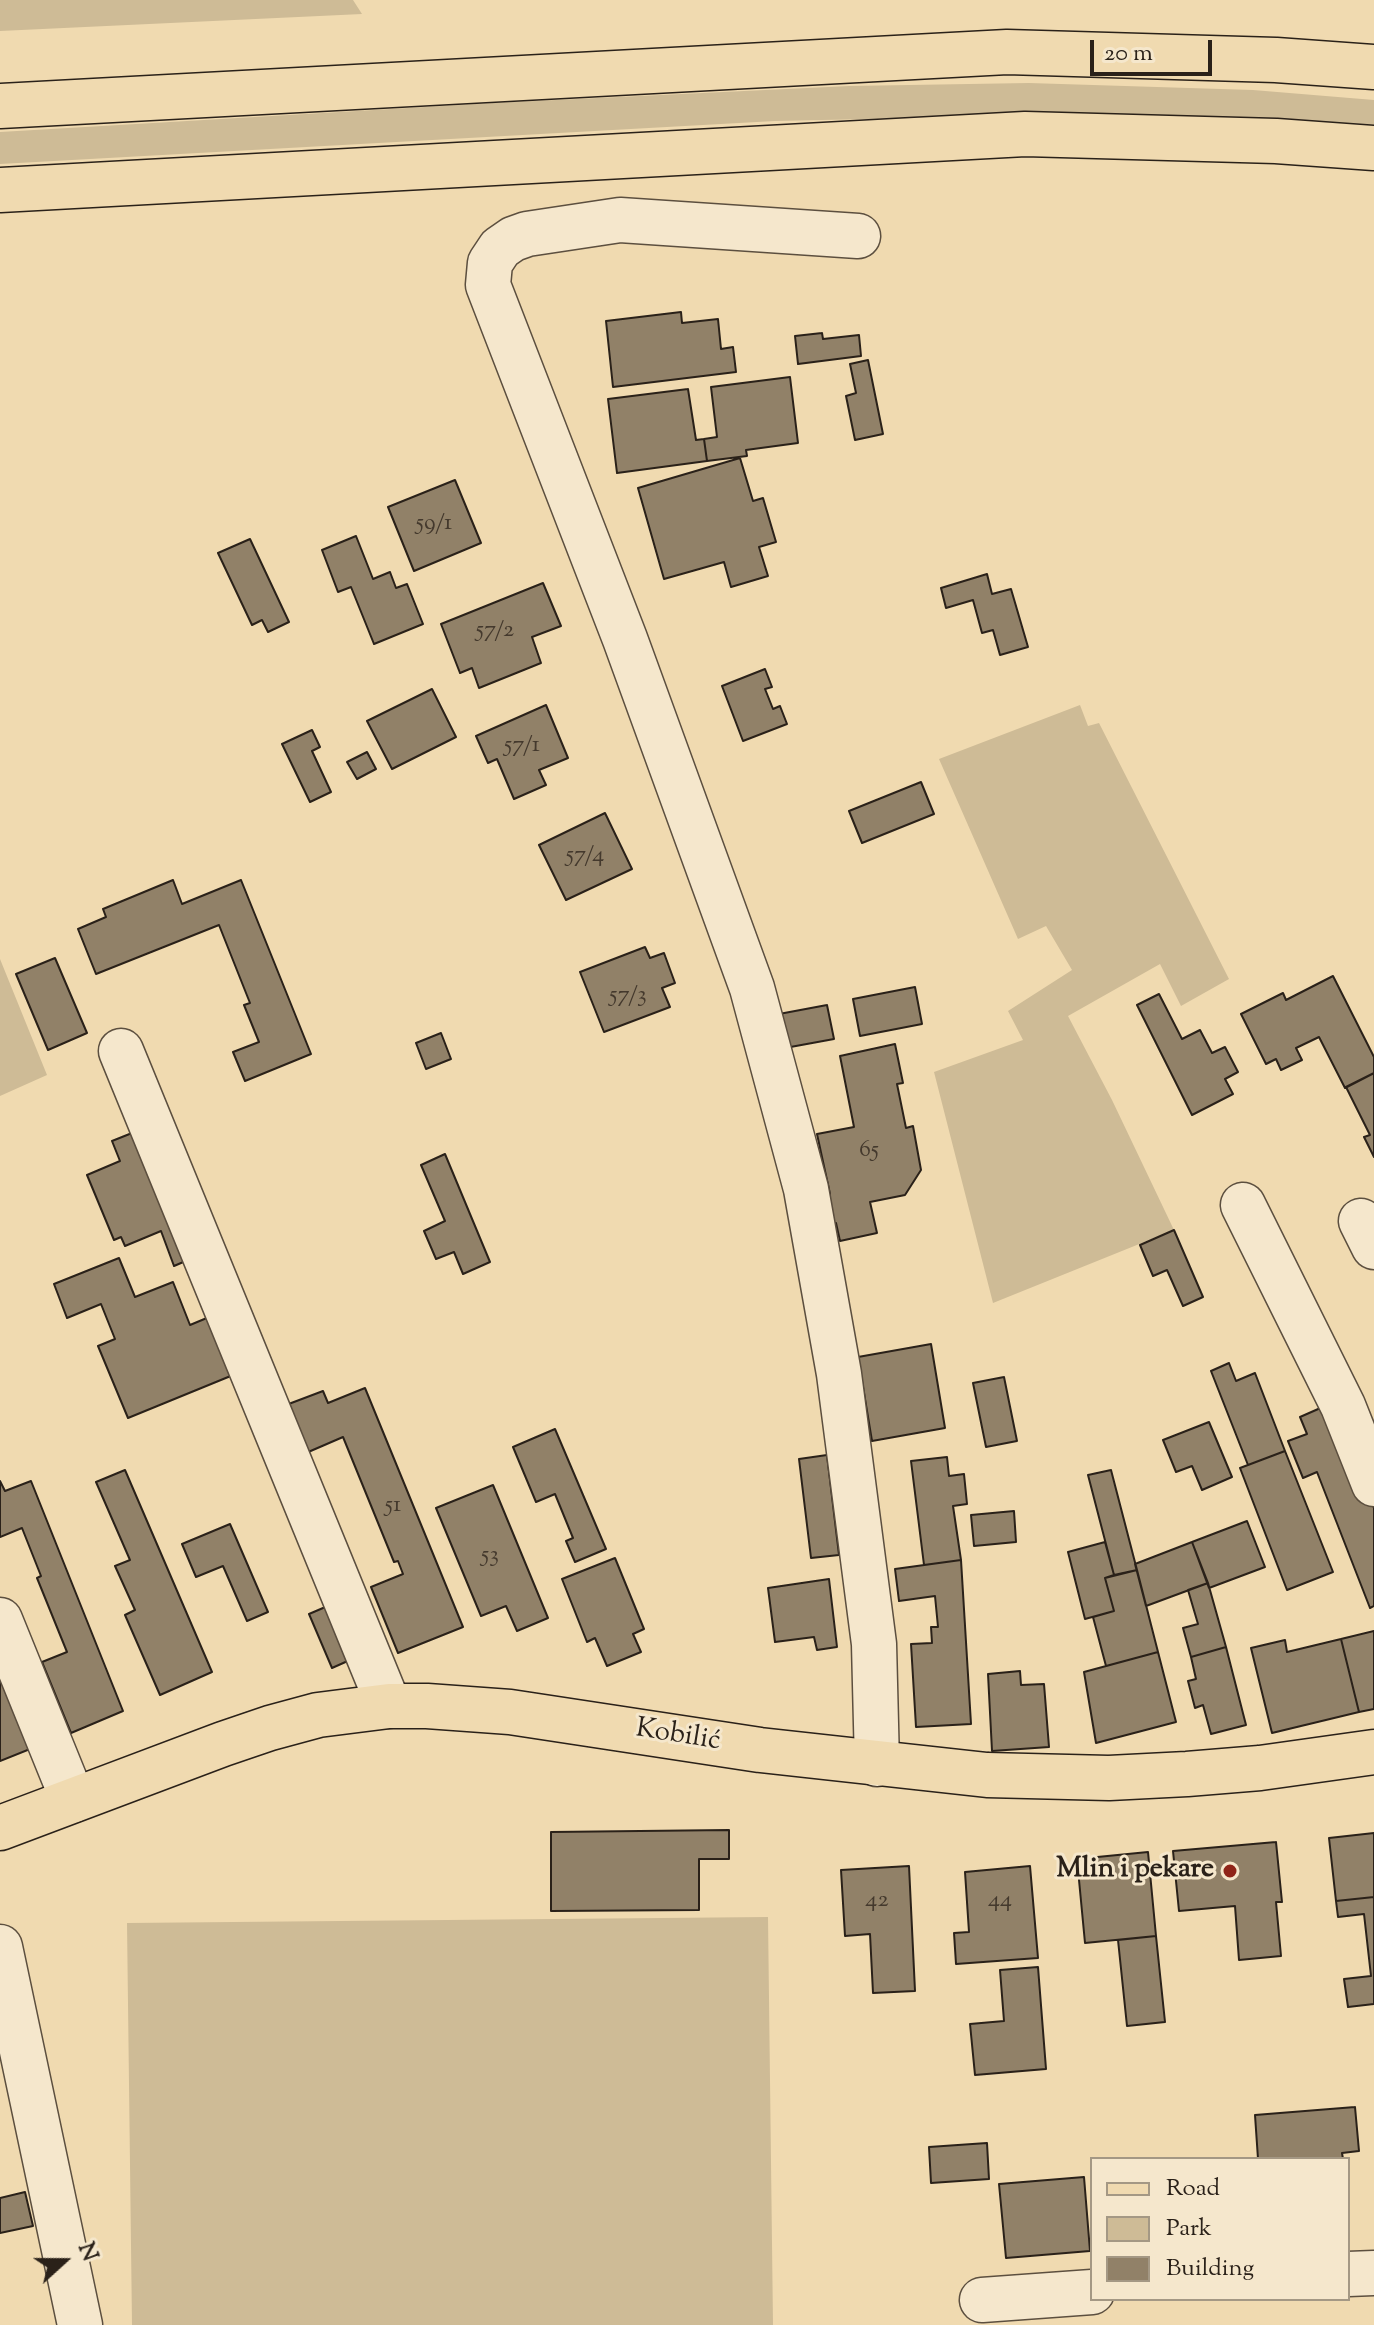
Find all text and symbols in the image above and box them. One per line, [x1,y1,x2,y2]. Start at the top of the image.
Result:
scale bar [1094,24,1216,74]
text: 20 m [1104,37,1153,71]
house number: 59/1 [416,511,452,539]
house number: 57/2 [476,618,514,646]
house number: 57/1 [504,733,540,761]
house number: 57/4 [566,843,604,871]
house number: 57/3 [609,983,647,1011]
house number: 65 [859,1138,879,1166]
house number: 51 [385,1493,401,1521]
house number: 53 [481,1543,499,1571]
street label: Kobilić [633,1714,723,1760]
place label: Mlin i pekare [1056,1854,1214,1888]
marker: Mlin i pekare [1221,1862,1239,1880]
house number: 42 [865,1888,889,1916]
house number: 44 [988,1888,1012,1916]
legend [1090,2157,1350,2301]
text: Road [1166,2172,1220,2206]
text: Park [1166,2212,1212,2246]
north arrow [24,2221,104,2301]
text: N [68,2238,104,2266]
text: Building [1166,2252,1254,2286]

